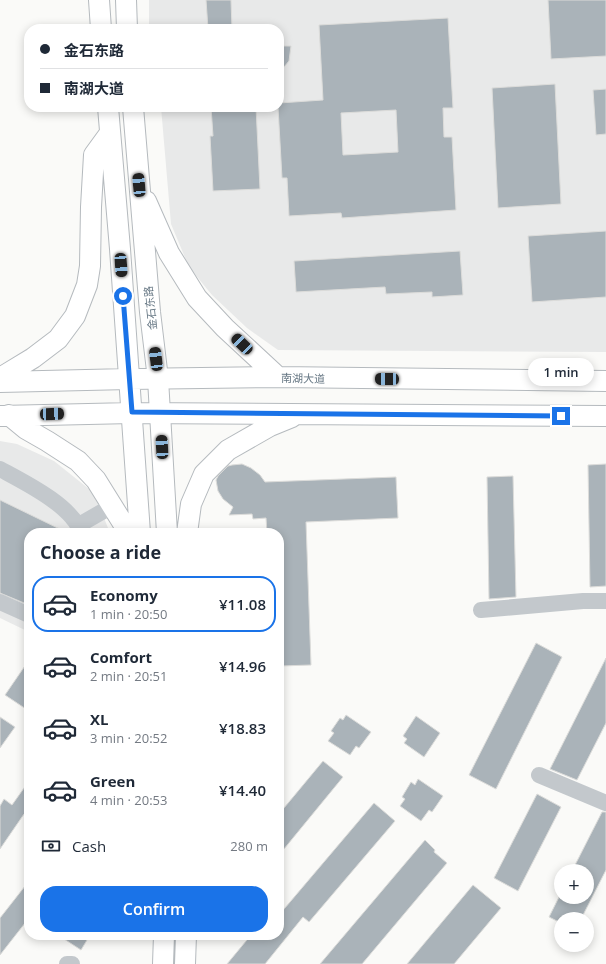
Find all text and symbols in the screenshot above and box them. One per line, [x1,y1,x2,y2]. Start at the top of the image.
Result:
text: 金石东路 [64,40,124,60]
text: 南湖大道 [64,78,124,98]
car [132,173,146,197]
car [114,253,128,277]
street label: 金石东路 [140,285,160,331]
route start [114,287,132,305]
car [229,331,255,357]
car [149,346,163,372]
callout: 1 min [528,358,594,386]
text: 1 min [543,363,579,381]
street label: 南湖大道 [281,370,325,386]
car [375,373,399,385]
route end [552,407,570,425]
car [40,408,64,420]
car [155,435,169,459]
text: Choose a ride [40,540,161,564]
text: Economy [90,585,158,605]
icon: car [42,586,78,622]
text: ¥11.08 [219,594,266,614]
text: 1 min · 20:50 [90,605,167,623]
text: Comfort [90,647,152,667]
icon: car [42,648,78,684]
text: ¥14.96 [219,656,266,676]
text: 2 min · 20:51 [90,667,167,685]
text: XL [90,709,108,729]
icon: car [42,710,78,746]
text: ¥18.83 [219,718,266,738]
text: 3 min · 20:52 [90,729,167,747]
text: Green [90,771,135,791]
icon: car [42,772,78,808]
text: ¥14.40 [219,780,266,800]
text: 4 min · 20:53 [90,791,167,809]
icon: cash [40,835,62,857]
text: Cash [72,836,106,856]
text: 280 m [230,837,268,855]
map controls [554,864,594,952]
button: + [554,864,594,904]
button: Confirm [40,886,268,932]
button: − [554,912,594,952]

